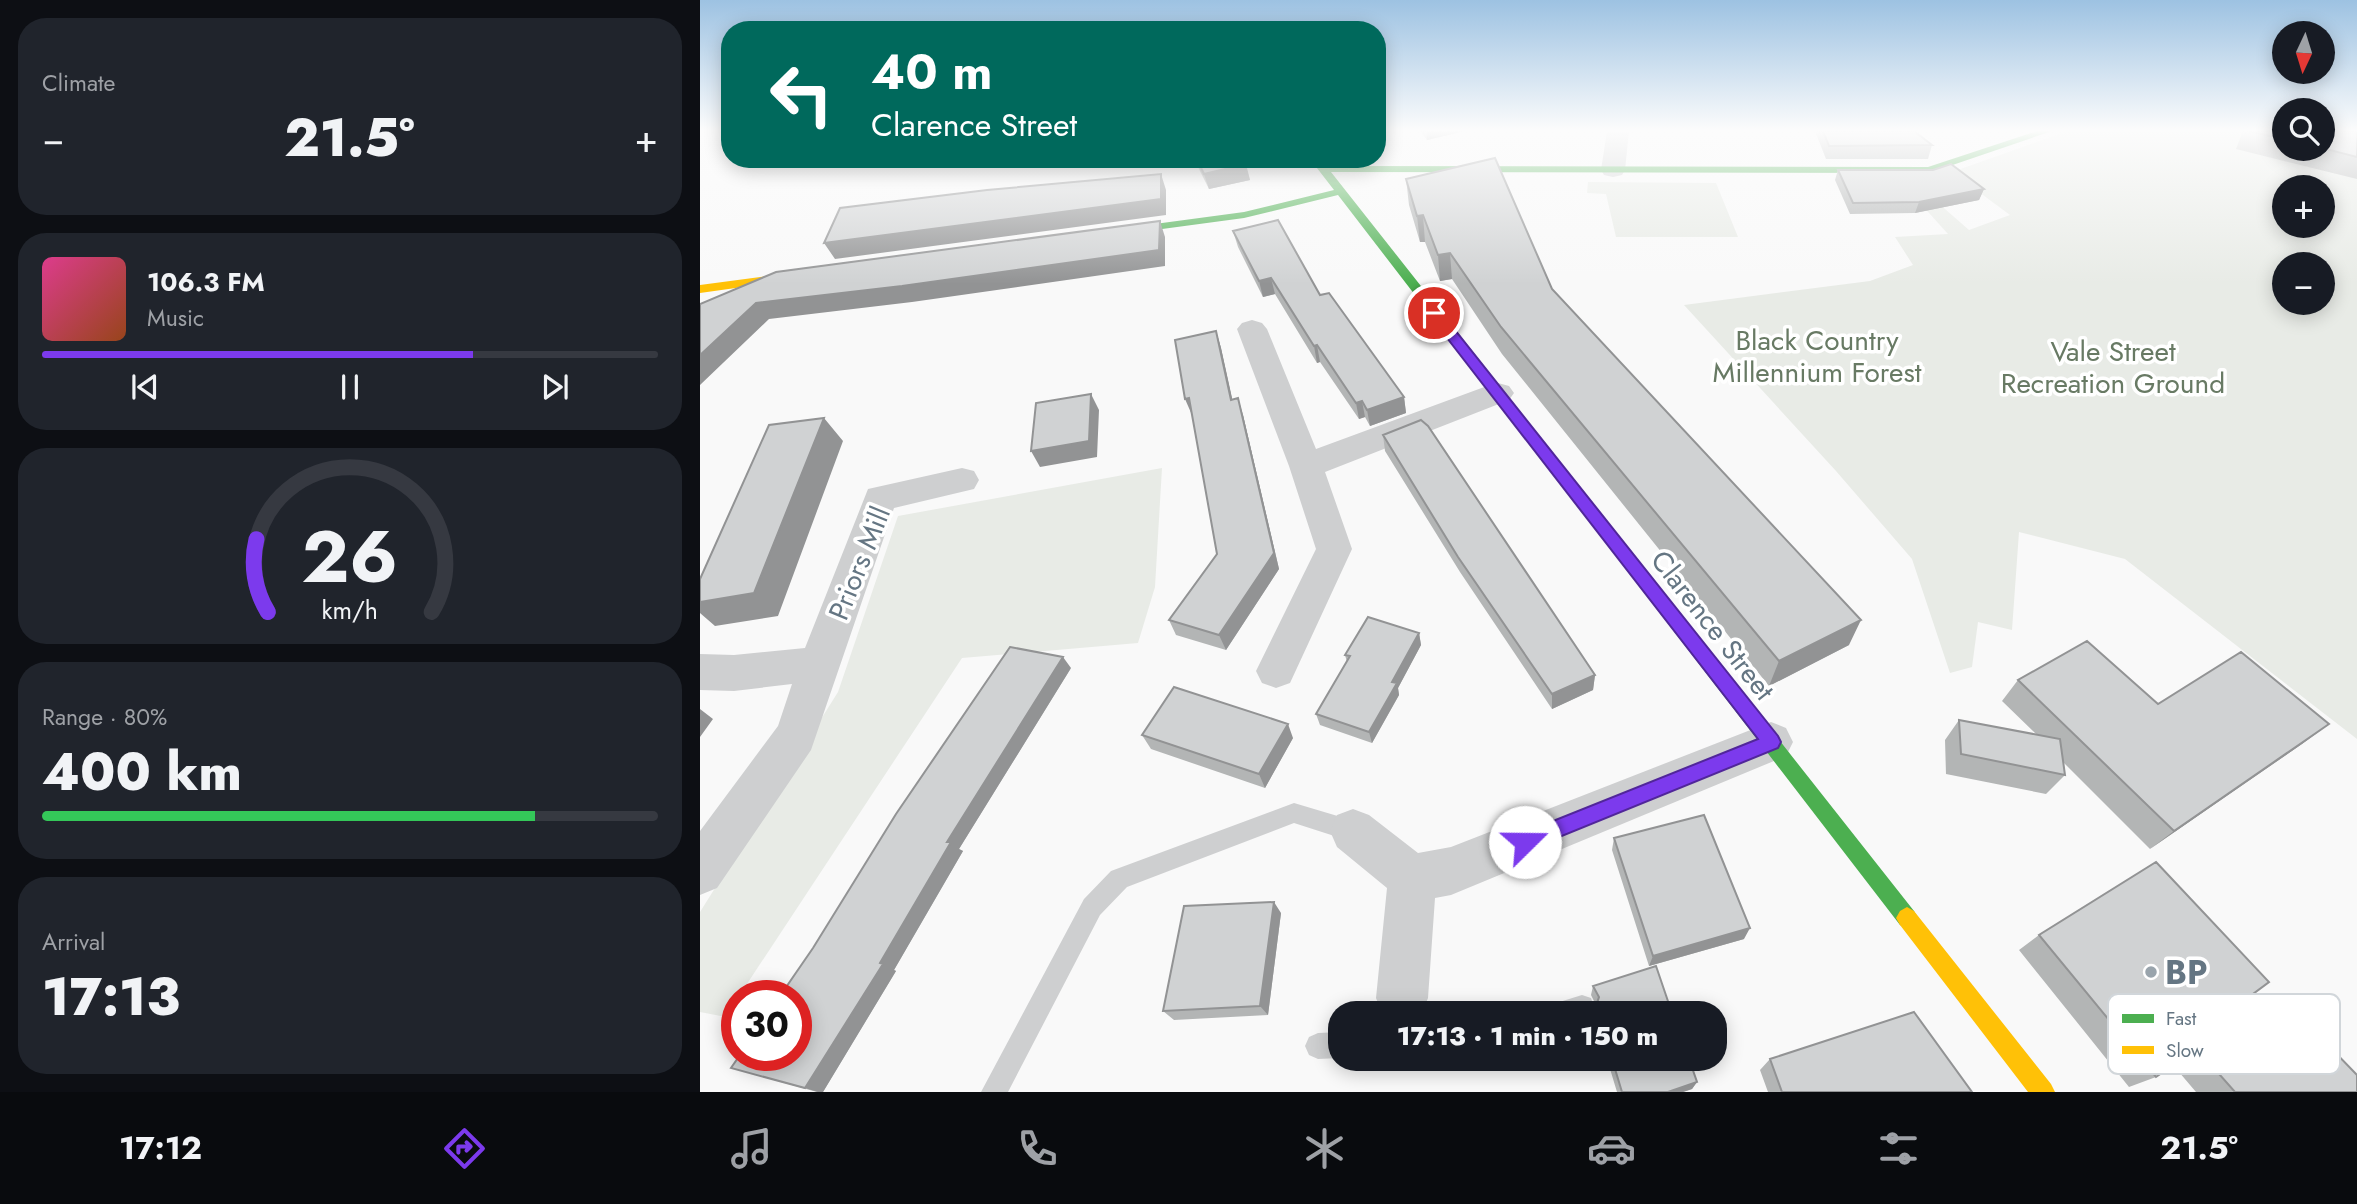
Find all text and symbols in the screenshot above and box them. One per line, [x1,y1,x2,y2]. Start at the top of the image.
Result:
north arrow [2272,21,2334,84]
map controls [2272,21,2335,315]
text: 40 m [871,37,993,107]
icon: left [756,49,847,140]
text: Climate [42,66,115,100]
button: search [2272,98,2335,161]
text: 21.5° [284,100,415,176]
text: Clarence Street [871,102,1077,148]
text: − [42,111,64,166]
text: + [635,111,658,166]
button: + [2272,175,2335,238]
button: − [2272,252,2335,315]
text: 106.3 FM [147,263,265,301]
pin [1404,283,1464,343]
icon: arrive [1415,294,1453,332]
text: Music [147,301,204,335]
park label: Black Country Millennium Forest [1713,320,1922,393]
park label: Vale Street Recreation Ground [2001,331,2225,404]
icon: previous [126,368,164,406]
icon: pause [331,368,369,406]
icon: next [536,368,574,406]
street label: Priors Mill [818,500,901,626]
text: 26 [302,504,398,609]
street label: Clarence Street [1641,542,1784,709]
text: km/h [322,592,378,628]
text: Range · 80% [42,700,167,734]
text: 400 km [42,734,242,810]
position arrow [1488,805,1562,879]
text: Arrival [42,925,105,959]
place label: BP [2165,949,2207,996]
text: 17:13 [42,959,180,1035]
marker: BP [2143,964,2159,980]
speed limit sign: 30 [721,980,812,1071]
legend [2108,994,2340,1074]
text: Fast [2166,1005,2197,1032]
text: 17:13 · 1 min · 150 m [1397,1017,1658,1055]
text: Slow [2166,1037,2204,1064]
icon: directions [440,1124,489,1173]
icon: music [727,1124,776,1173]
icon: phone [1013,1124,1062,1173]
icon: climate [1300,1124,1349,1173]
icon: car [1587,1124,1636,1173]
icon: filters [1874,1124,1923,1173]
text: 17:12 [119,1125,202,1171]
text: 21.5° [2160,1125,2238,1171]

